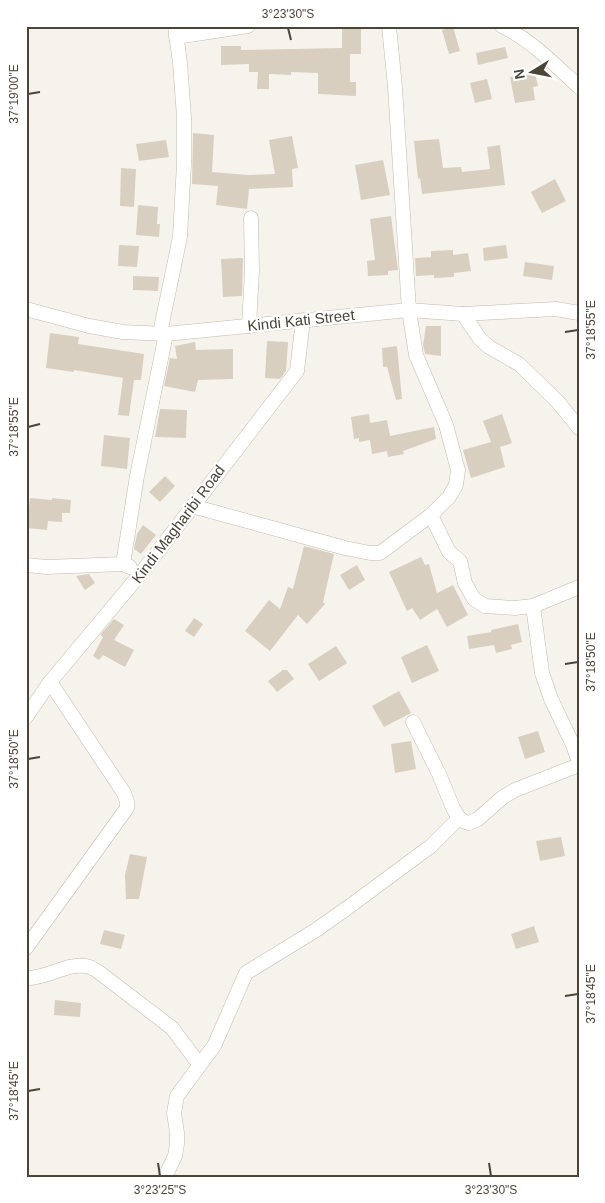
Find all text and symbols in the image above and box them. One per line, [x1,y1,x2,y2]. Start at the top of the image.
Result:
text: 3°23'30"S [262,7,314,21]
north arrow [508,48,558,98]
text: 37°19'00"E [7,64,21,124]
text: N [510,68,528,81]
text: 37°18'55"E [584,300,598,360]
street label: Kindi Kati Street [247,306,356,334]
text: 37°18'55"E [7,397,21,457]
street label: Kindi Magharibi Road [128,462,228,586]
text: 37°18'50"E [584,632,598,692]
text: 37°18'50"E [7,729,21,789]
text: 37°18'45"E [584,964,598,1024]
text: 37°18'45"E [7,1061,21,1121]
text: 3°23'25"S [134,1183,186,1197]
text: 3°23'30"S [465,1183,517,1197]

